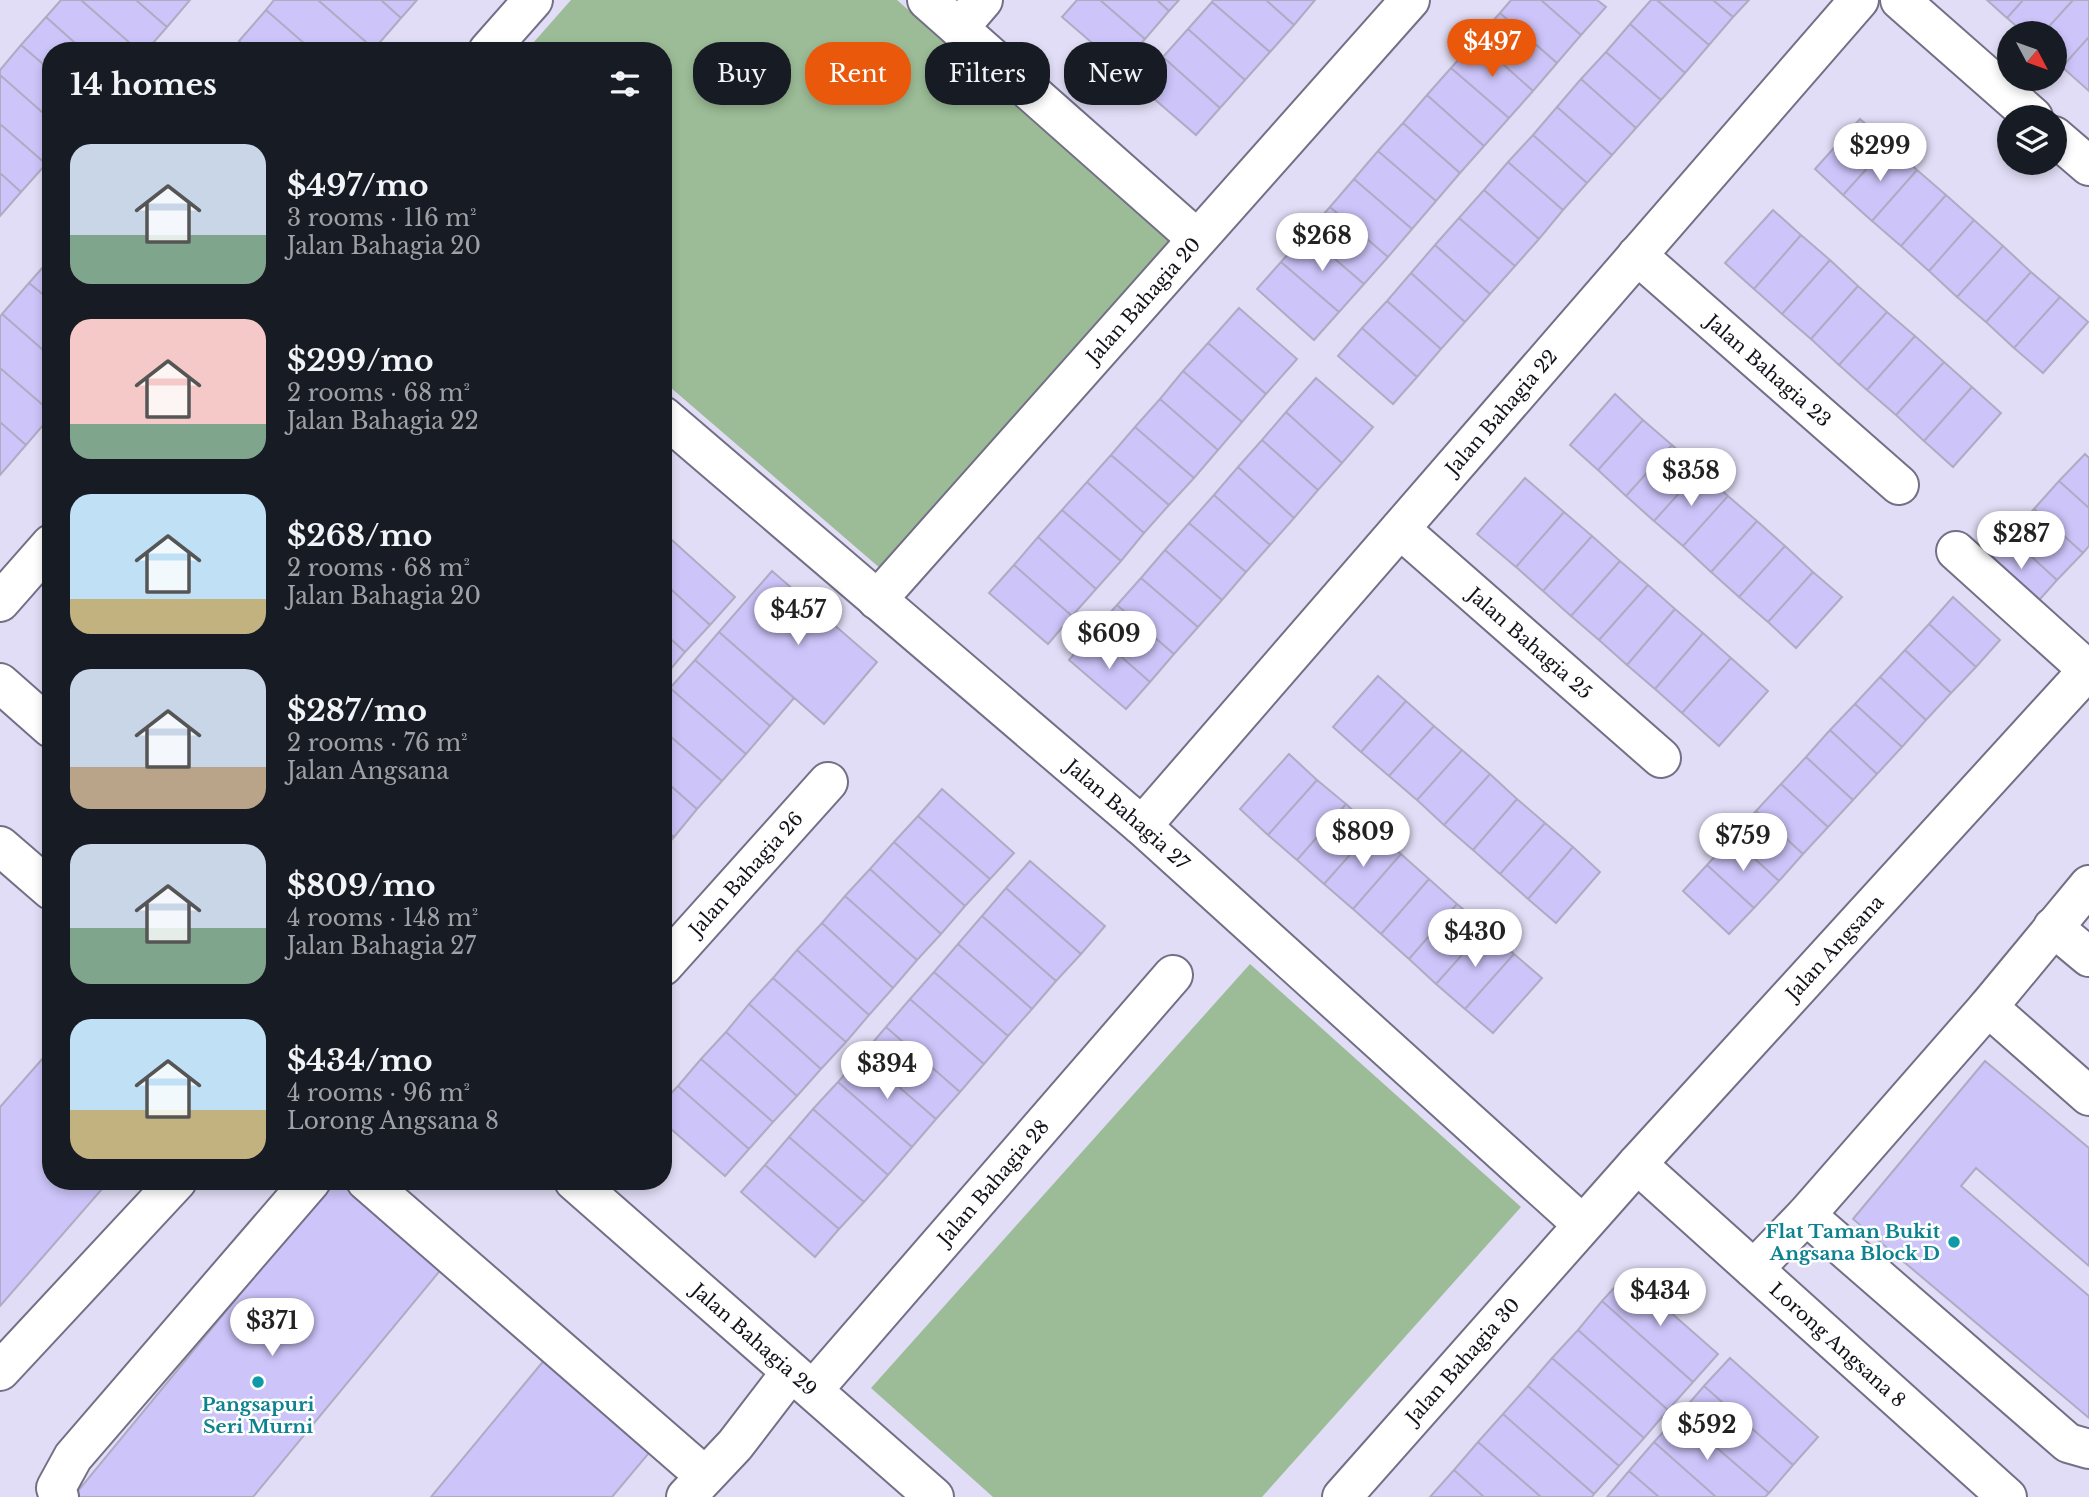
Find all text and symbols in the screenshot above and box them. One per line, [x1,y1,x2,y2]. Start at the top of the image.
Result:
pin: $497 [1451,20,1533,79]
north arrow [1997,21,2067,91]
map controls [1997,21,2067,175]
text: $497 [1463,28,1521,56]
chip: Buy [693,42,791,105]
chip: Rent [805,42,911,105]
chip: Filters [925,42,1050,105]
chip: New [1064,42,1167,105]
icon: filters [606,65,644,103]
text: 14 homes [70,66,217,103]
button: layers [1997,105,2067,175]
pin: $299 [1839,124,1921,183]
text: $299 [1850,132,1910,160]
text: $497/mo [287,167,429,204]
icon: home [126,172,210,256]
text: 3 rooms · 116 m² [287,204,477,232]
pin: $268 [1281,214,1363,273]
text: $268 [1292,222,1352,250]
text: Jalan Bahagia 20 [287,232,481,260]
street label: Jalan Bahagia 20 [1079,233,1205,370]
street label: Jalan Bahagia 23 [1699,308,1836,431]
text: $299/mo [287,342,434,379]
street label: Jalan Bahagia 22 [1439,345,1562,482]
icon: home [126,347,210,431]
text: 2 rooms · 68 m² [287,379,470,407]
text: Jalan Bahagia 22 [287,407,479,435]
pin: $358 [1650,448,1732,508]
text: $358 [1662,457,1720,485]
pin: $287 [1980,512,2062,571]
text: $268/mo [287,517,432,554]
text: $287 [1993,520,2049,548]
icon: home [126,522,210,606]
text: 2 rooms · 68 m² [287,554,470,582]
street label: Jalan Bahagia 25 [1461,581,1597,704]
text: Jalan Bahagia 20 [287,582,481,610]
pin: $457 [757,588,839,647]
text: $457 [770,596,826,624]
pin: $609 [1068,612,1150,671]
text: $609 [1077,620,1141,648]
text: $287/mo [287,692,427,729]
icon: home [126,697,210,781]
text: 2 rooms · 76 m² [287,729,468,757]
street label: Jalan Bahagia 27 [1059,752,1194,875]
text: Jalan Angsana [287,757,449,785]
street label: Jalan Bahagia 26 [682,807,807,943]
pin: $809 [1322,810,1404,869]
pin: $759 [1702,814,1784,873]
text: $809 [1332,818,1394,846]
text: $759 [1715,822,1771,850]
text: $809/mo [287,867,436,904]
icon: home [126,872,210,956]
street label: Jalan Angsana [1779,890,1889,1007]
text: 4 rooms · 148 m² [287,904,478,932]
pin: $430 [1434,909,1516,969]
text: $430 [1444,918,1506,946]
text: Jalan Bahagia 27 [287,932,476,960]
text: $434/mo [287,1042,433,1079]
pin: $394 [846,1042,928,1101]
icon: home [126,1047,210,1131]
text: $394 [857,1050,917,1078]
text: 4 rooms · 96 m² [287,1079,470,1107]
text: Lorong Angsana 8 [287,1107,499,1135]
street label: Jalan Bahagia 28 [931,1115,1054,1252]
place label: Flat Taman Bukit Angsana Block D [1765,1220,1941,1265]
marker: Flat Taman Bukit Angsana Block D [1946,1234,1962,1250]
pin: $434 [1619,1268,1701,1328]
street label: Jalan Bahagia 29 [685,1276,822,1400]
text: $434 [1630,1277,1690,1305]
street label: Lorong Angsana 8 [1765,1277,1911,1412]
street label: Jalan Bahagia 30 [1399,1293,1524,1431]
pin: $371 [231,1298,313,1358]
text: $371 [246,1307,298,1335]
marker: Pangsapuri Seri Murni [250,1374,266,1390]
place label: Pangsapuri Seri Murni [202,1393,314,1438]
pin: $592 [1666,1402,1748,1462]
text: $592 [1678,1411,1736,1439]

